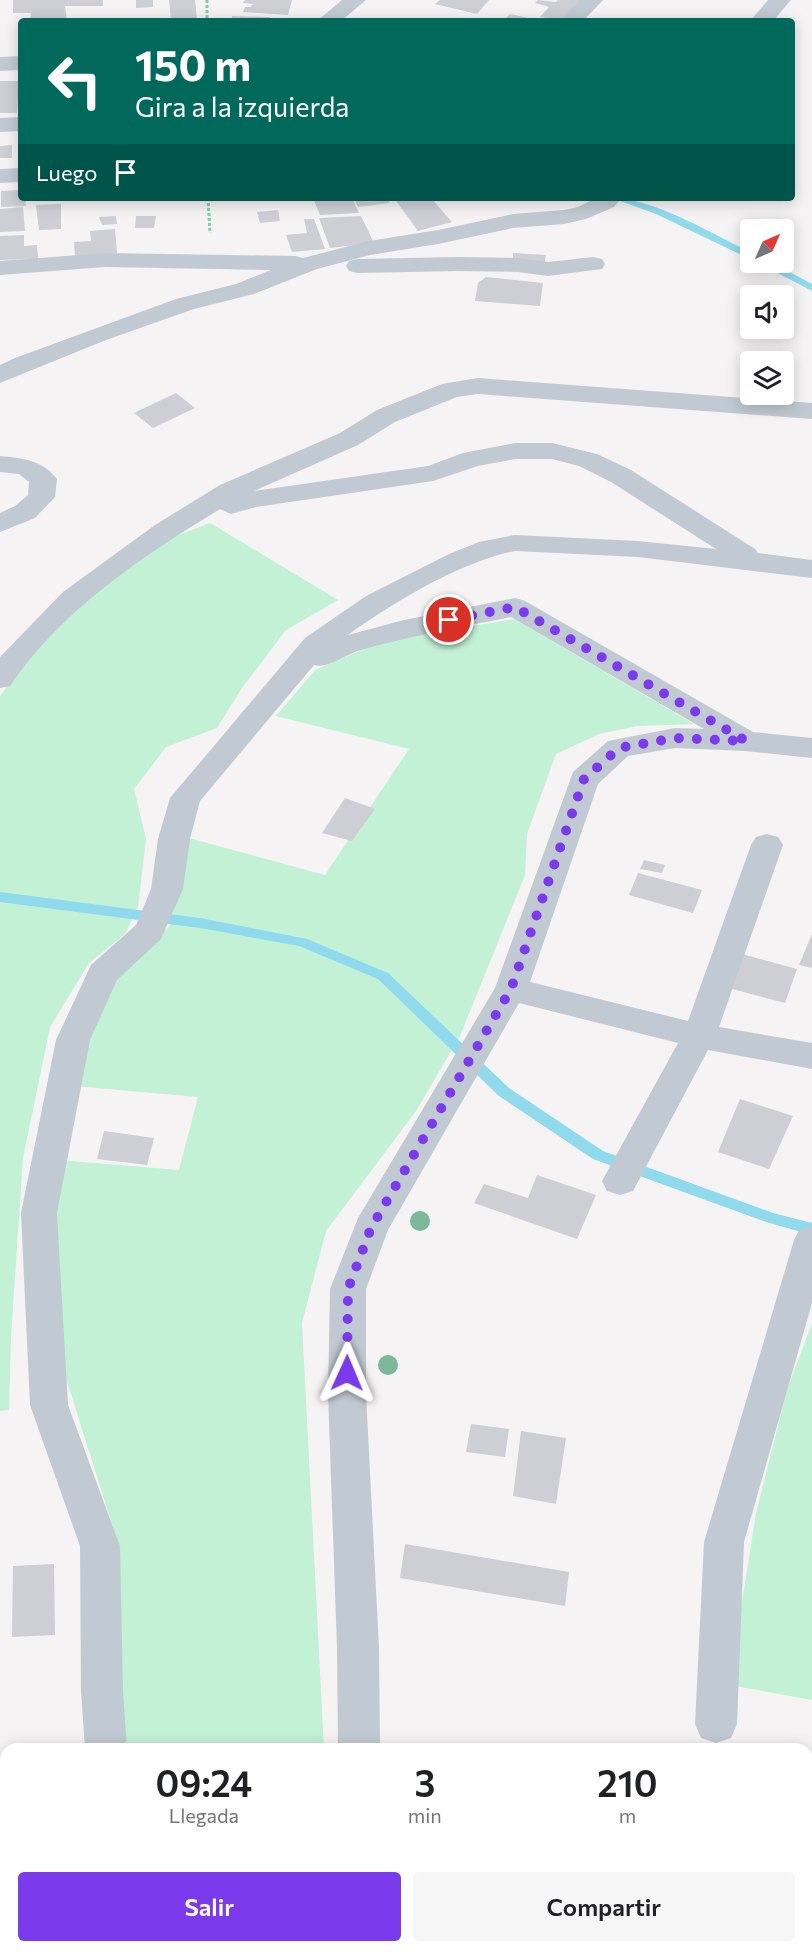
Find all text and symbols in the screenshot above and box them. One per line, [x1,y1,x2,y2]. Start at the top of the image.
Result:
text: 150 m [135,38,251,90]
icon: left [36,42,114,120]
text: Gira a la izquierda [135,90,349,123]
icon: arrive [109,156,142,189]
text: Luego [36,159,97,186]
north arrow [740,219,794,273]
map controls [740,219,794,405]
button: sound [740,285,794,339]
button: layers [740,351,794,405]
pin [423,594,474,645]
icon: arrive [432,603,465,636]
position arrow [315,1341,379,1405]
text: 09:24 [156,1760,252,1804]
text: 3 [414,1760,435,1804]
text: 210 [597,1760,657,1804]
text: Llegada [169,1803,239,1827]
text: min [408,1803,442,1827]
text: m [619,1803,636,1827]
button: Salir [18,1872,401,1941]
button: Compartir [413,1872,795,1941]

